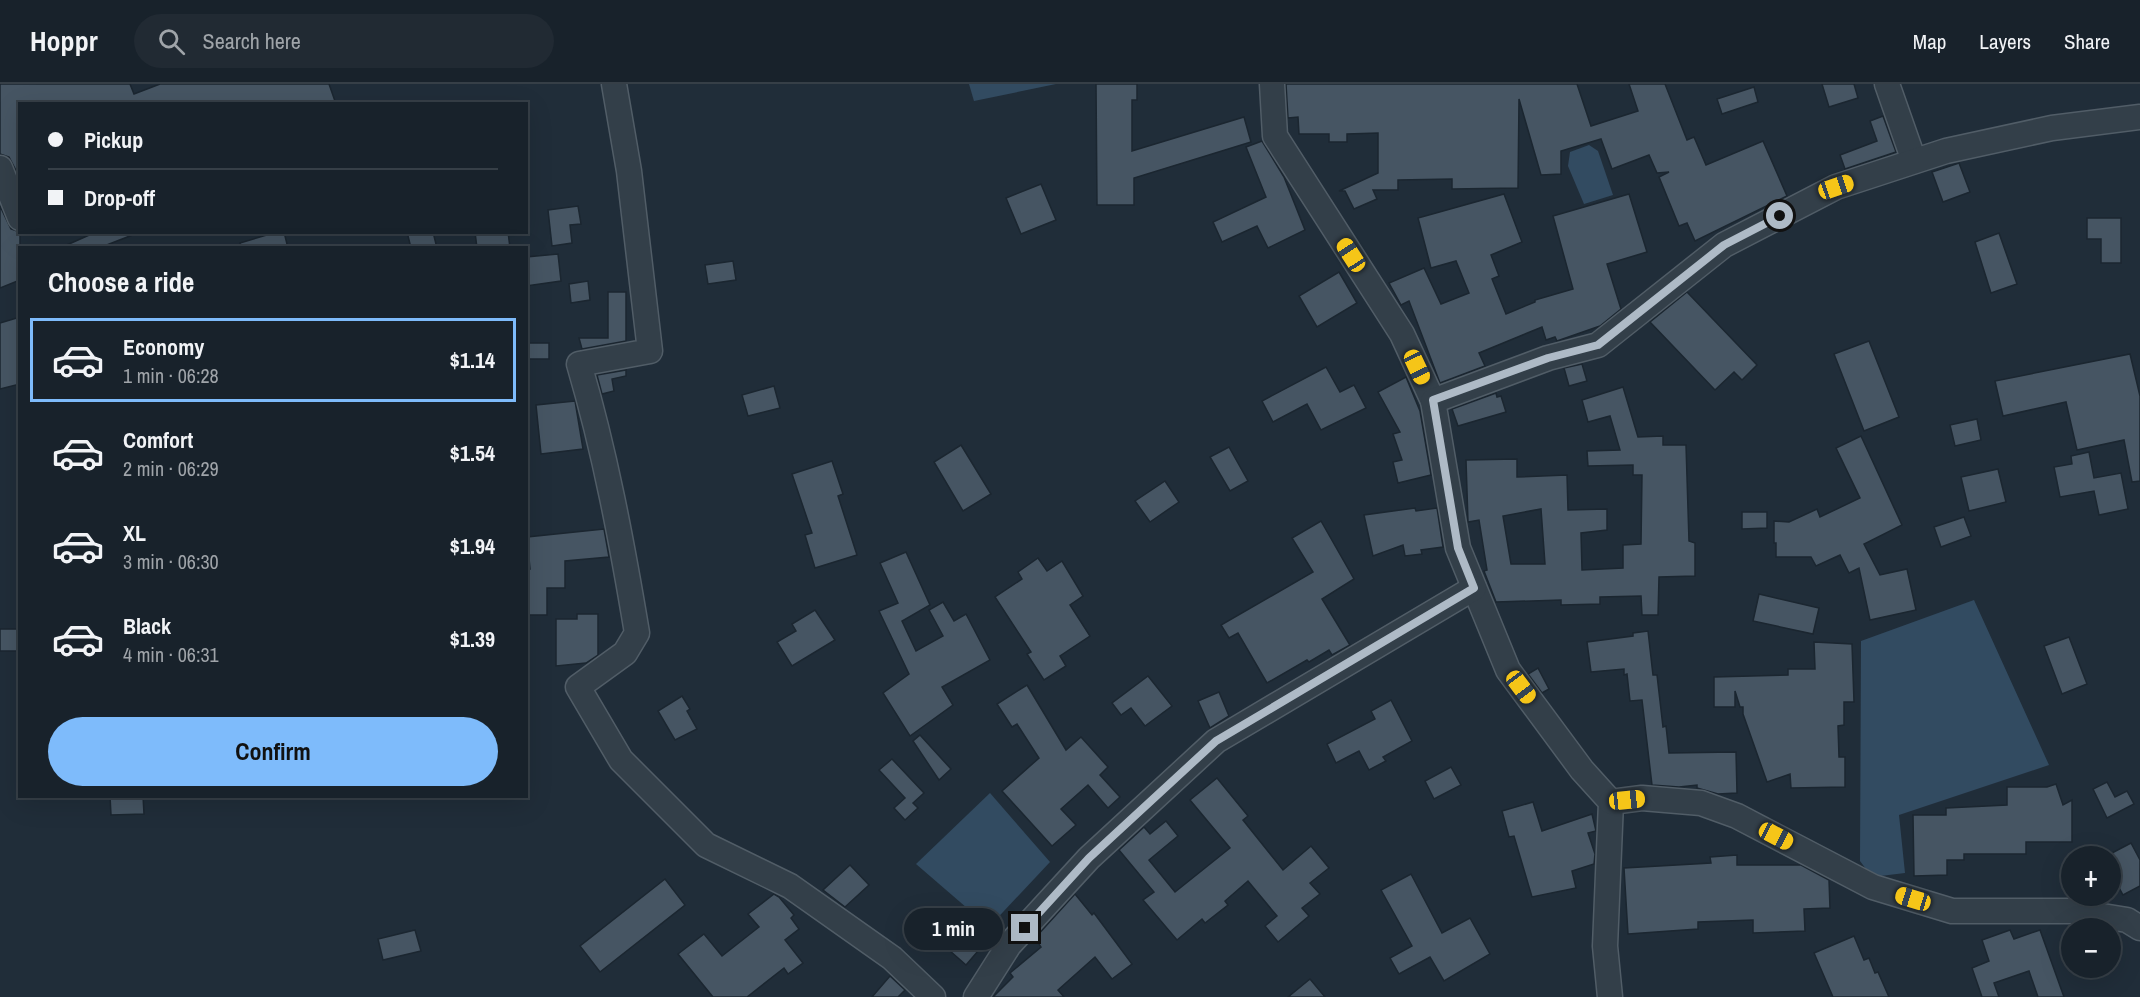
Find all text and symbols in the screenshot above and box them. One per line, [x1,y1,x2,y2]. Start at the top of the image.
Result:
search box [134,14,554,68]
text: Hoppr [30,22,98,60]
icon: search [155,25,188,58]
text: Search here [203,26,301,56]
text: Map [1913,27,1946,56]
text: Layers [1979,27,2031,56]
text: Share [2064,27,2110,56]
text: Pickup [84,125,143,155]
car [1816,173,1856,201]
text: Drop-off [84,183,155,213]
route start [1766,202,1793,229]
car [1334,235,1368,275]
text: Choose a ride [48,264,194,300]
text: Economy [123,332,204,362]
icon: car [51,333,105,387]
text: $1.14 [450,345,495,375]
car [1401,347,1433,387]
text: 1 min · 06:28 [123,362,219,389]
text: Comfort [123,425,193,455]
icon: car [51,426,105,480]
text: $1.54 [450,438,495,468]
text: 2 min · 06:29 [123,455,219,482]
text: XL [123,518,146,548]
icon: car [51,519,105,573]
text: $1.94 [450,531,495,561]
text: 3 min · 06:30 [123,548,219,575]
text: Black [123,611,171,641]
icon: car [51,612,105,666]
text: $1.39 [450,624,495,654]
text: 4 min · 06:31 [123,641,219,668]
car [1503,667,1539,707]
button: Confirm [48,717,498,786]
car [1608,789,1646,811]
car [1756,820,1796,852]
map controls [2061,846,2121,978]
button: + [2061,846,2121,906]
car [1893,885,1933,913]
callout: 1 min [905,907,1004,949]
route end [1011,914,1038,941]
text: 1 min [932,915,975,942]
button: − [2061,918,2121,978]

